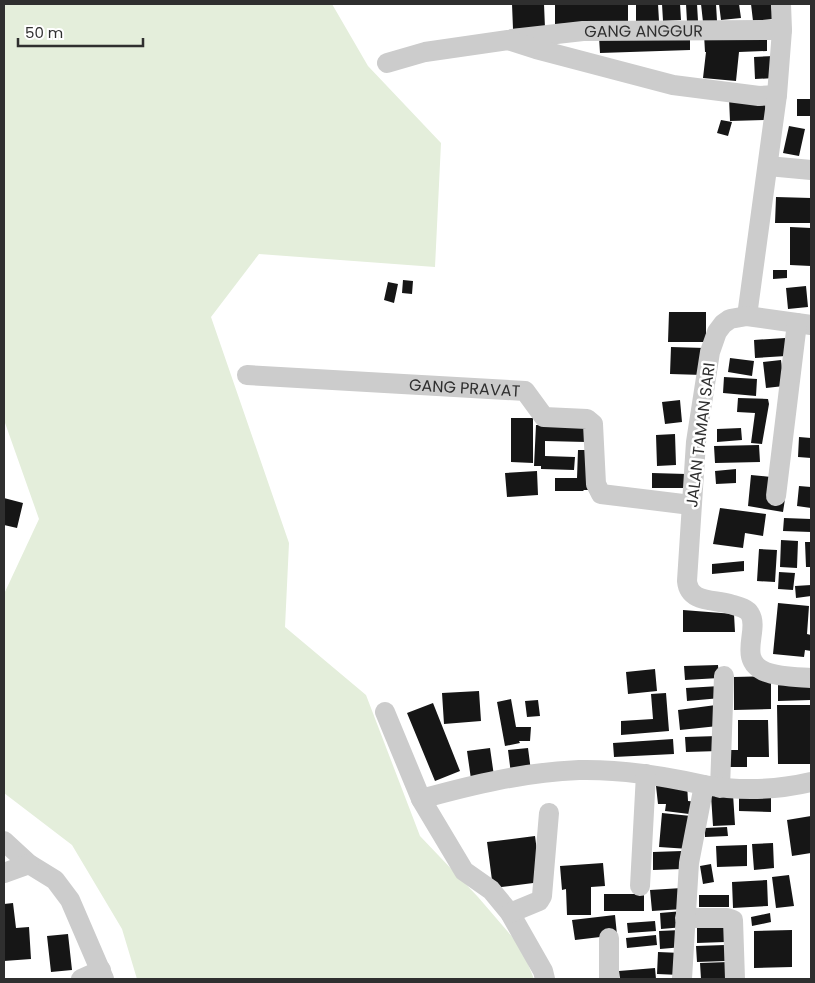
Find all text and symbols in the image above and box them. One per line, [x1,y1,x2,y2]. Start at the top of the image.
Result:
scale bar [18,15,142,47]
street label: GANG ANGGUR [584,19,703,43]
text: 50 m [25,22,63,43]
street label: JALAN TAMAN SARI [680,361,721,509]
street label: GANG PRAVAT [408,373,521,403]

